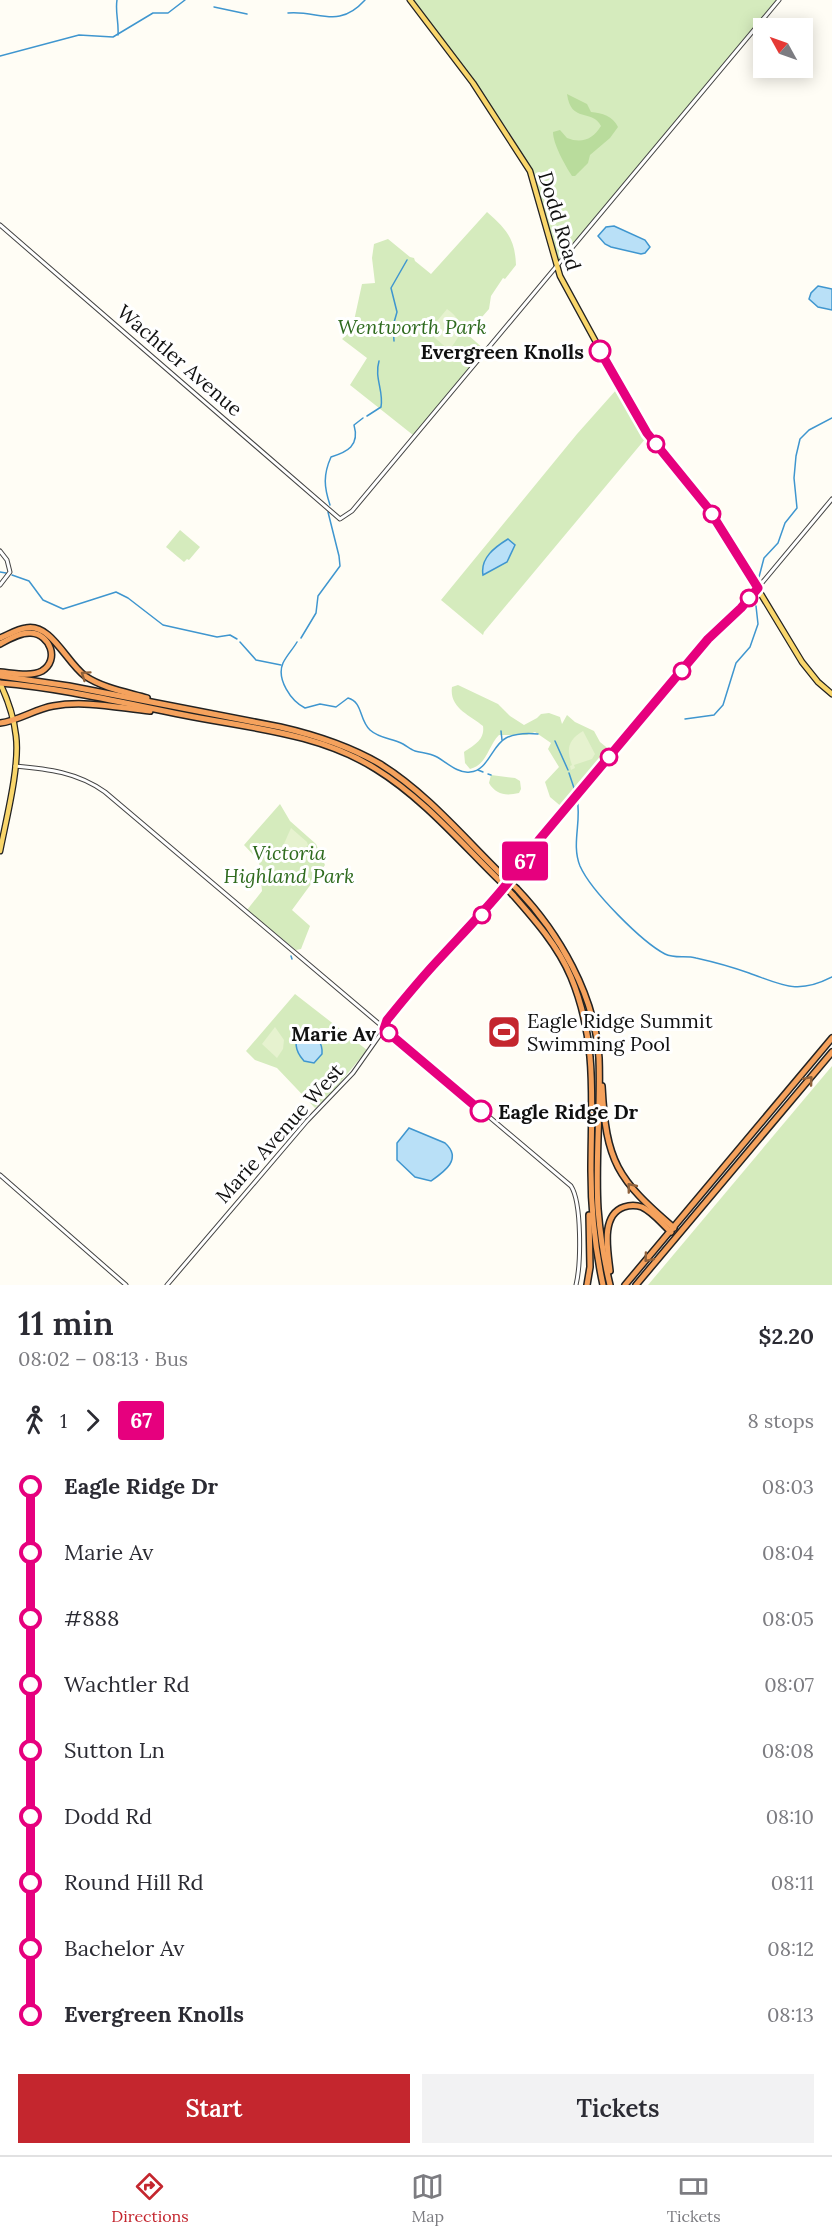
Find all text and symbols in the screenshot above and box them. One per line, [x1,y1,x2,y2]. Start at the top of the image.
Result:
north arrow [753,18,813,78]
map controls [753,18,813,78]
street label: Dodd Road [533,168,587,274]
street label: Wachtler Avenue [112,299,248,421]
park label: Wentworth Park [337,314,487,339]
place label: Evergreen Knolls [421,339,584,364]
marker: Evergreen Knolls [589,340,611,362]
unlabelled marker [647,435,665,453]
unlabelled marker [703,505,721,523]
unlabelled marker [740,589,758,607]
unlabelled marker [673,662,691,680]
one-way arrow [81,671,92,682]
unlabelled marker [600,748,618,766]
park label: Victoria Highland Park [224,840,354,888]
line badge: 67 [498,842,552,880]
text: 67 [514,848,536,875]
unlabelled marker [473,906,491,924]
place label: Eagle Ridge Summit Swimming Pool [527,1008,713,1056]
sports icon: Eagle Ridge Summit Swimming Pool [486,1014,522,1050]
place label: Marie Av [291,1021,376,1046]
marker: Marie Av [380,1024,398,1042]
street label: Marie Avenue West [210,1058,348,1208]
one-way arrow [801,1076,812,1087]
place label: Eagle Ridge Dr [498,1099,639,1124]
marker: Eagle Ridge Dr [470,1100,492,1122]
one-way arrow [628,1183,639,1194]
one-way arrow [644,1251,655,1262]
text: 11 min [18,1302,114,1344]
text: $2.20 [758,1322,814,1350]
text: 08:02 – 08:13 · Bus [18,1346,188,1371]
icon: walk [18,1404,51,1437]
icon: forward [76,1404,109,1437]
text: 67 [130,1407,152,1434]
text: 1 [60,1408,67,1433]
text: 8 stops [748,1408,814,1433]
text: Eagle Ridge Dr [64,1472,218,1500]
text: 08:03 [762,1474,814,1499]
text: Marie Av [64,1538,153,1566]
text: 08:04 [762,1540,814,1565]
text: #888 [64,1604,119,1632]
text: 08:05 [762,1606,814,1631]
text: Wachtler Rd [64,1670,190,1698]
text: 08:07 [764,1672,814,1697]
text: Sutton Ln [64,1736,165,1764]
text: 08:08 [762,1738,814,1763]
text: Dodd Rd [64,1802,152,1830]
text: 08:10 [766,1804,814,1829]
text: Round Hill Rd [64,1868,204,1896]
text: 08:11 [771,1870,814,1895]
text: Bachelor Av [64,1934,184,1962]
text: 08:12 [767,1936,814,1961]
text: Evergreen Knolls [64,2000,244,2028]
text: 08:13 [767,2002,814,2027]
button: Start [18,2074,410,2143]
button: Tickets [422,2074,814,2143]
tab: Directions [111,2170,189,2226]
tab: Map [411,2170,444,2226]
tab: Tickets [667,2170,721,2226]

